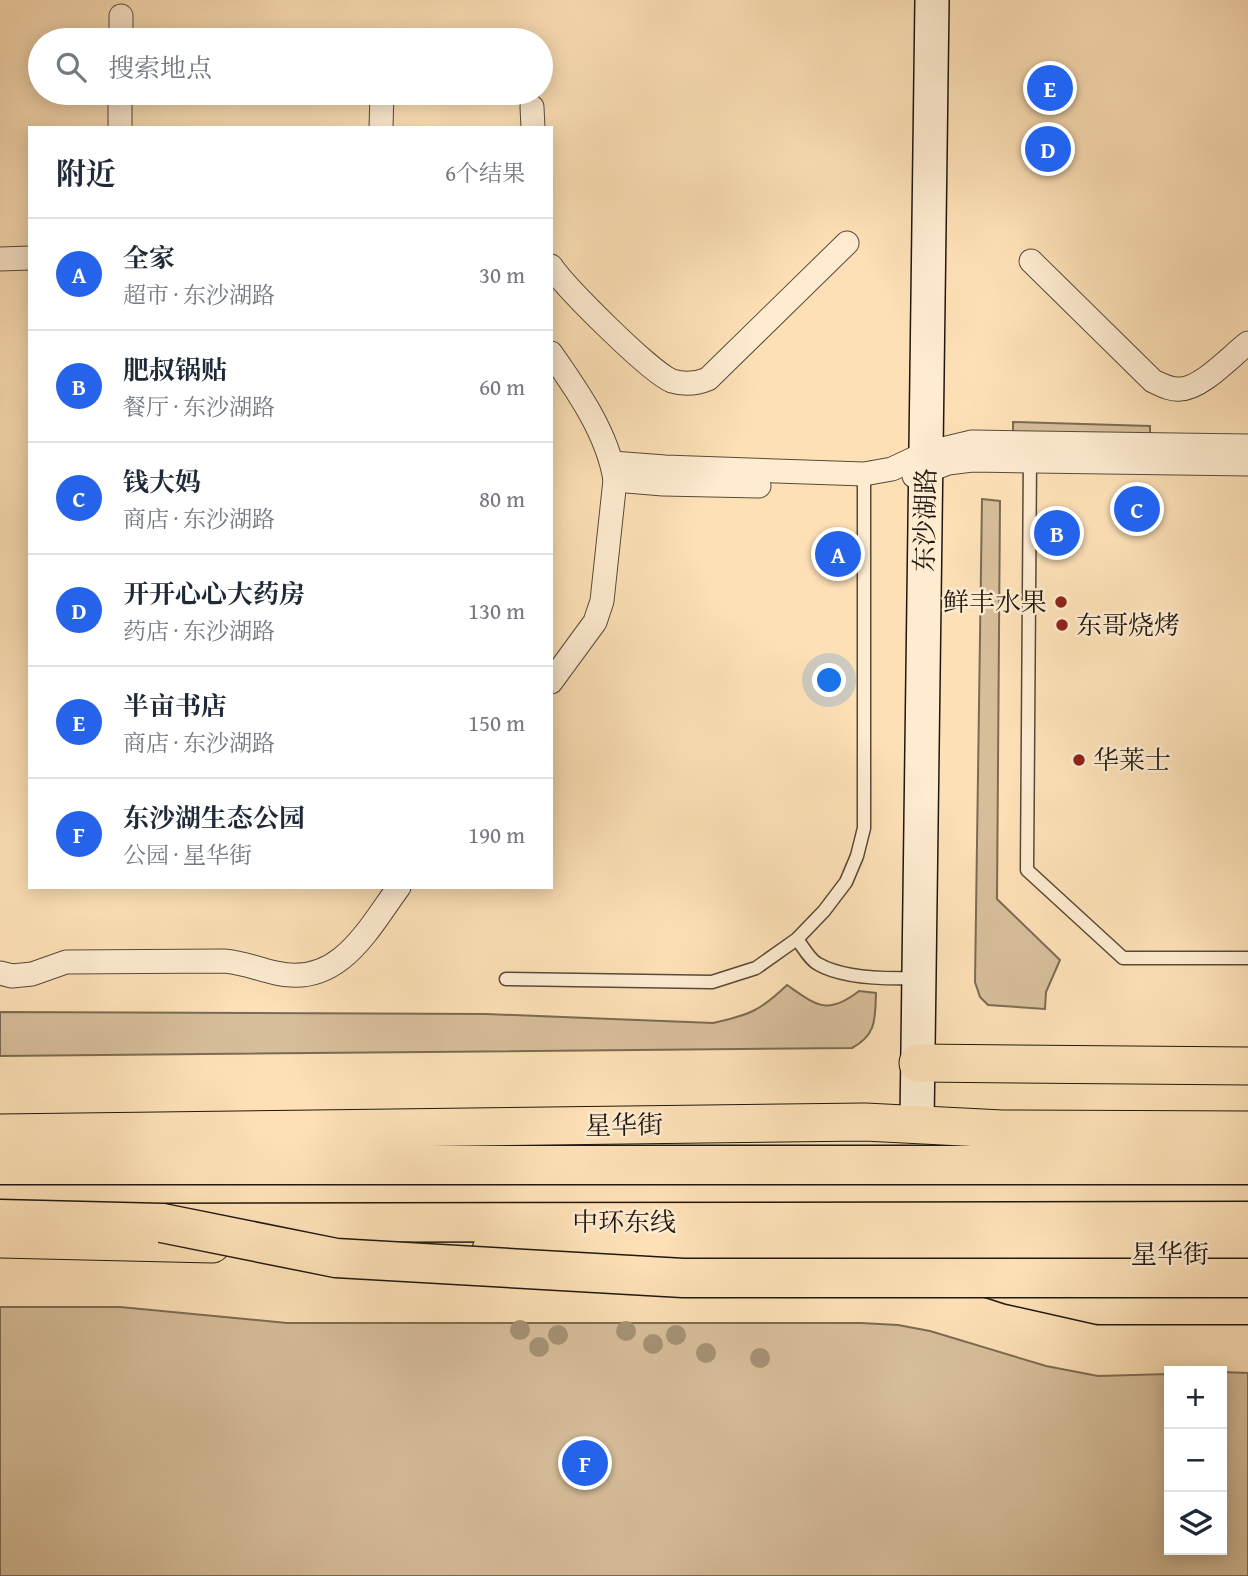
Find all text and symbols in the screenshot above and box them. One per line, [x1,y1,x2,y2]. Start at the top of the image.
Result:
search box [28,28,553,105]
icon: search [52,48,90,86]
text: 搜索地点 [108,48,212,87]
pin: E [1027,62,1073,114]
pin: D [1025,123,1071,175]
text: 附近 [56,151,116,195]
text: 6个结果 [445,156,525,189]
text: 全家 [123,238,175,277]
text: A [72,258,86,291]
text: 30 m [479,258,525,291]
text: 超市 · 东沙湖路 [123,278,275,311]
text: 肥叔锅贴 [123,350,227,389]
text: B [72,370,86,403]
text: 60 m [479,370,525,403]
text: 餐厅 · 东沙湖路 [123,390,275,423]
text: 钱大妈 [123,462,201,501]
street label: 东沙湖路 [904,468,945,572]
text: C [72,482,86,515]
text: 80 m [479,482,525,515]
pin: C [1114,483,1160,535]
text: 商店 · 东沙湖路 [123,502,275,535]
pin: B [1034,507,1080,559]
pin: A [815,528,861,580]
text: 开开心心大药房 [123,574,305,613]
place label: 鲜丰水果 [943,582,1047,621]
text: D [72,594,86,627]
text: 130 m [468,594,525,627]
marker: 鲜丰水果 [1053,594,1069,610]
place label: 东哥烧烤 [1076,605,1180,644]
text: 药店 · 东沙湖路 [123,614,275,647]
marker: 东哥烧烤 [1054,617,1070,633]
your location [812,663,846,697]
text: 半亩书店 [123,686,227,725]
text: E [73,706,85,739]
text: 150 m [468,706,525,739]
text: 商店 · 东沙湖路 [123,726,275,759]
place label: 华莱士 [1093,740,1171,779]
marker: 华莱士 [1071,752,1087,768]
text: 东沙湖生态公园 [123,798,305,837]
text: F [73,818,85,851]
text: 190 m [468,818,525,851]
text: 公园 · 星华街 [123,838,252,871]
street label: 星华街 [585,1104,663,1145]
street label: 中环东线 [572,1202,676,1241]
street label: 星华街 [1131,1234,1209,1273]
map controls [1164,1366,1227,1555]
button: + [1164,1366,1227,1429]
button: − [1164,1429,1227,1492]
pin: F [562,1437,608,1489]
button: layers [1164,1492,1227,1555]

